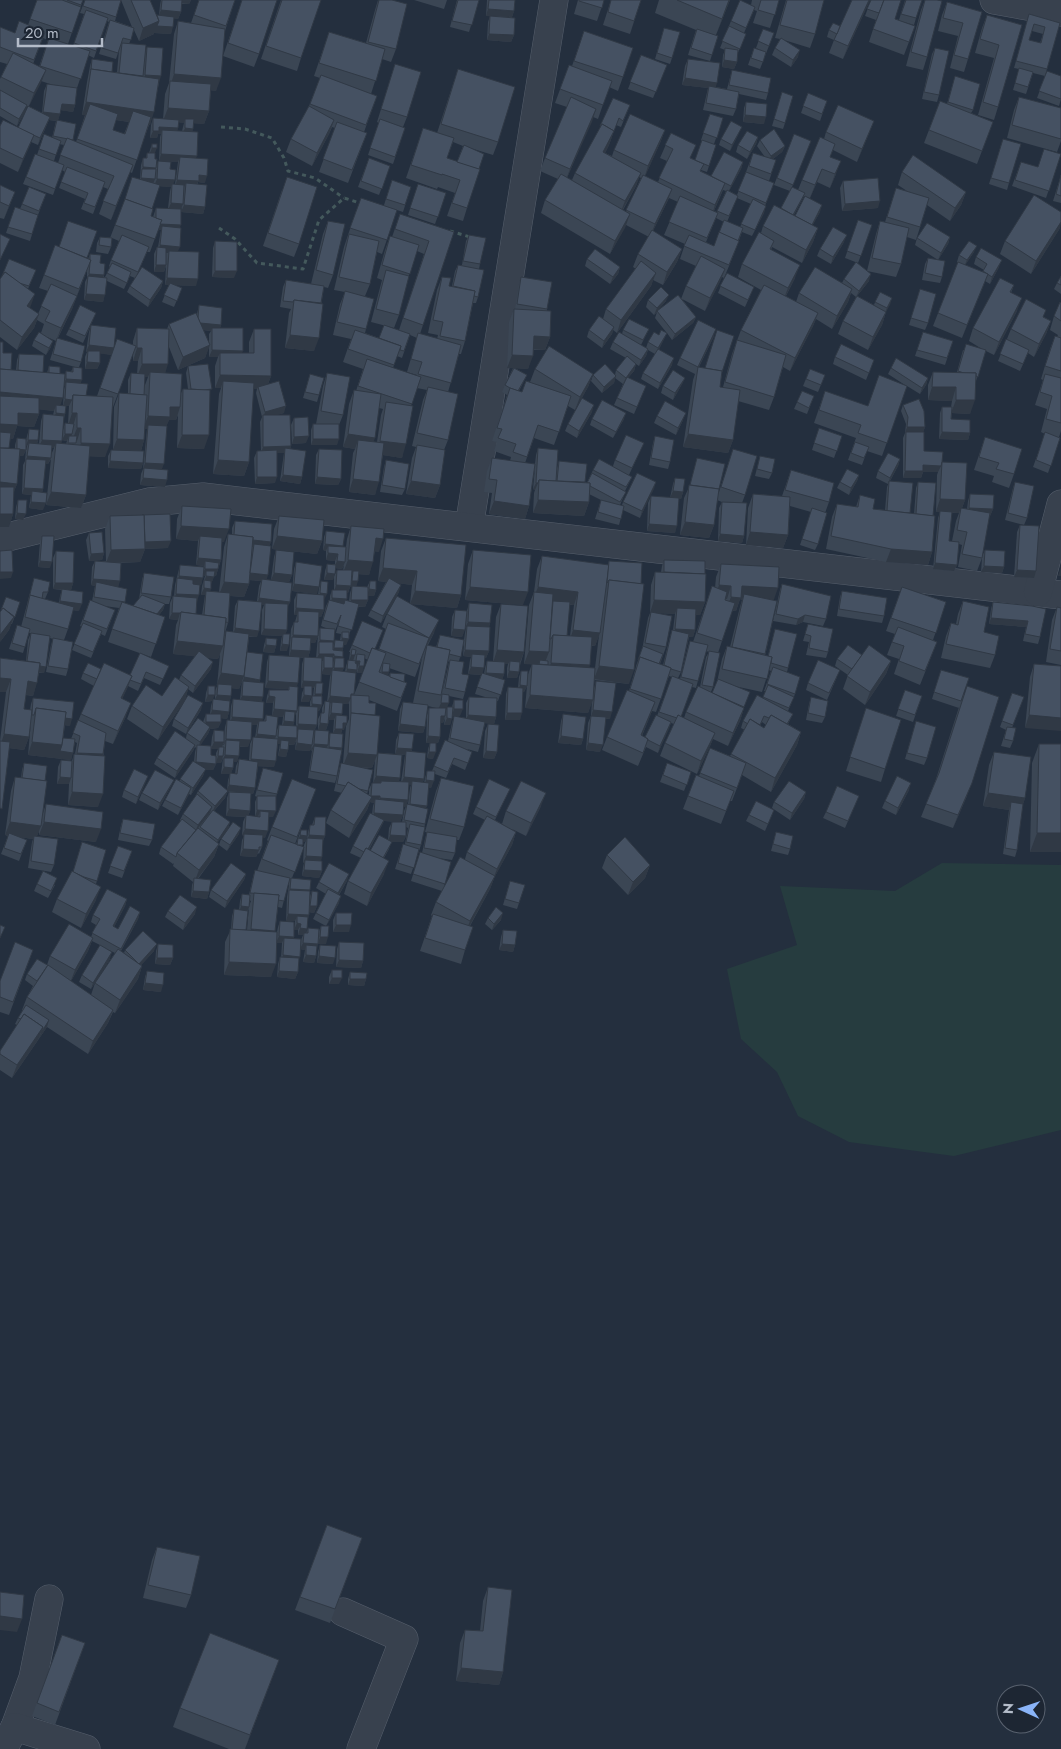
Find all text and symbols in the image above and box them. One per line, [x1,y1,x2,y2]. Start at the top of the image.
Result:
scale bar [18,15,101,47]
text: 20 m [25,22,59,44]
north arrow [996,1684,1046,1734]
text: N [998,1702,1018,1714]

